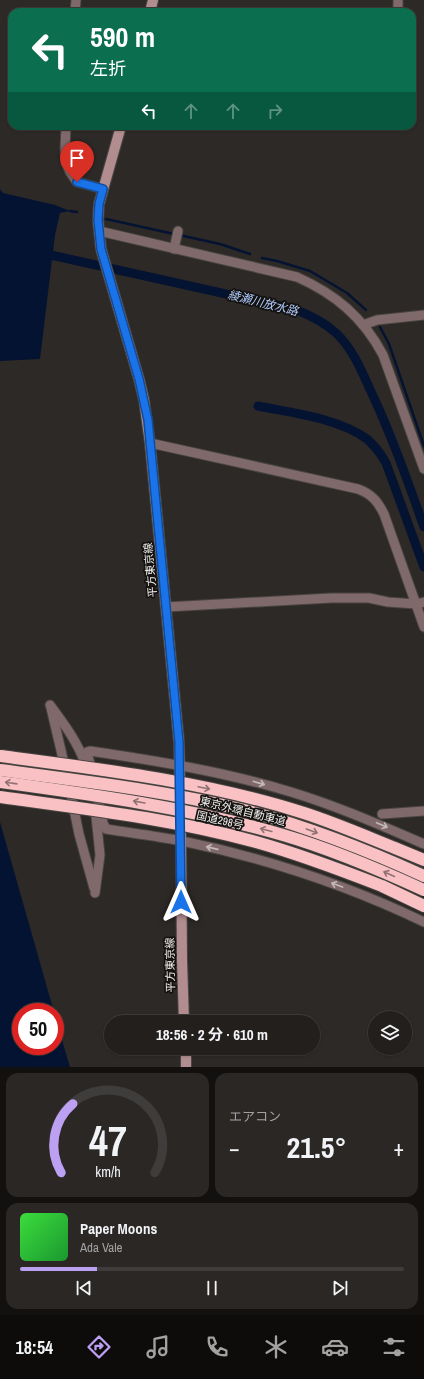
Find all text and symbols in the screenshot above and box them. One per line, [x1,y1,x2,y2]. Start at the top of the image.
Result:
text: 590 m [90,18,155,56]
icon: left [24,24,76,76]
text: 左折 [90,56,126,81]
icon: left [138,100,160,122]
icon: ahead [180,100,202,122]
icon: ahead [222,100,244,122]
icon: right [264,100,286,122]
pin [60,141,94,182]
icon: arrive [66,147,88,169]
water label: 綾瀬川放水路 [226,287,301,320]
street label: 平方東京線 [141,542,159,598]
one-way arrow [5,780,18,787]
one-way arrow [252,780,265,787]
one-way arrow [197,785,210,793]
street label: 東京外環自動車道 [199,794,287,828]
one-way arrow [133,798,146,806]
street label: 国道298号 [195,808,245,832]
one-way arrow [375,822,387,829]
one-way arrow [260,826,273,833]
one-way arrow [306,828,318,836]
one-way arrow [206,843,219,851]
one-way arrow [383,870,395,877]
one-way arrow [331,880,343,888]
position arrow [160,881,202,923]
street label: 平方東京線 [163,937,177,993]
speed limit sign: 50 [12,1003,64,1055]
map controls [368,1011,412,1055]
button: layers [368,1011,412,1055]
text: 18:56 · 2 分 · 610 m [156,1024,268,1045]
text: エアコン [229,1108,281,1125]
text: 47 [89,1113,126,1169]
text: 21.5° [287,1127,346,1167]
text: − [229,1133,240,1163]
text: + [393,1133,404,1163]
text: km/h [95,1162,120,1181]
text: Paper Moons [80,1218,157,1239]
text: Ada Vale [80,1239,122,1256]
icon: previous [73,1277,95,1299]
icon: pause [201,1277,223,1299]
icon: next [329,1277,351,1299]
icon: directions [85,1333,113,1361]
icon: music [144,1333,172,1361]
icon: phone [203,1333,231,1361]
icon: climate [262,1333,290,1361]
icon: car [321,1333,349,1361]
icon: filters [380,1333,408,1361]
text: 18:54 [16,1335,53,1360]

